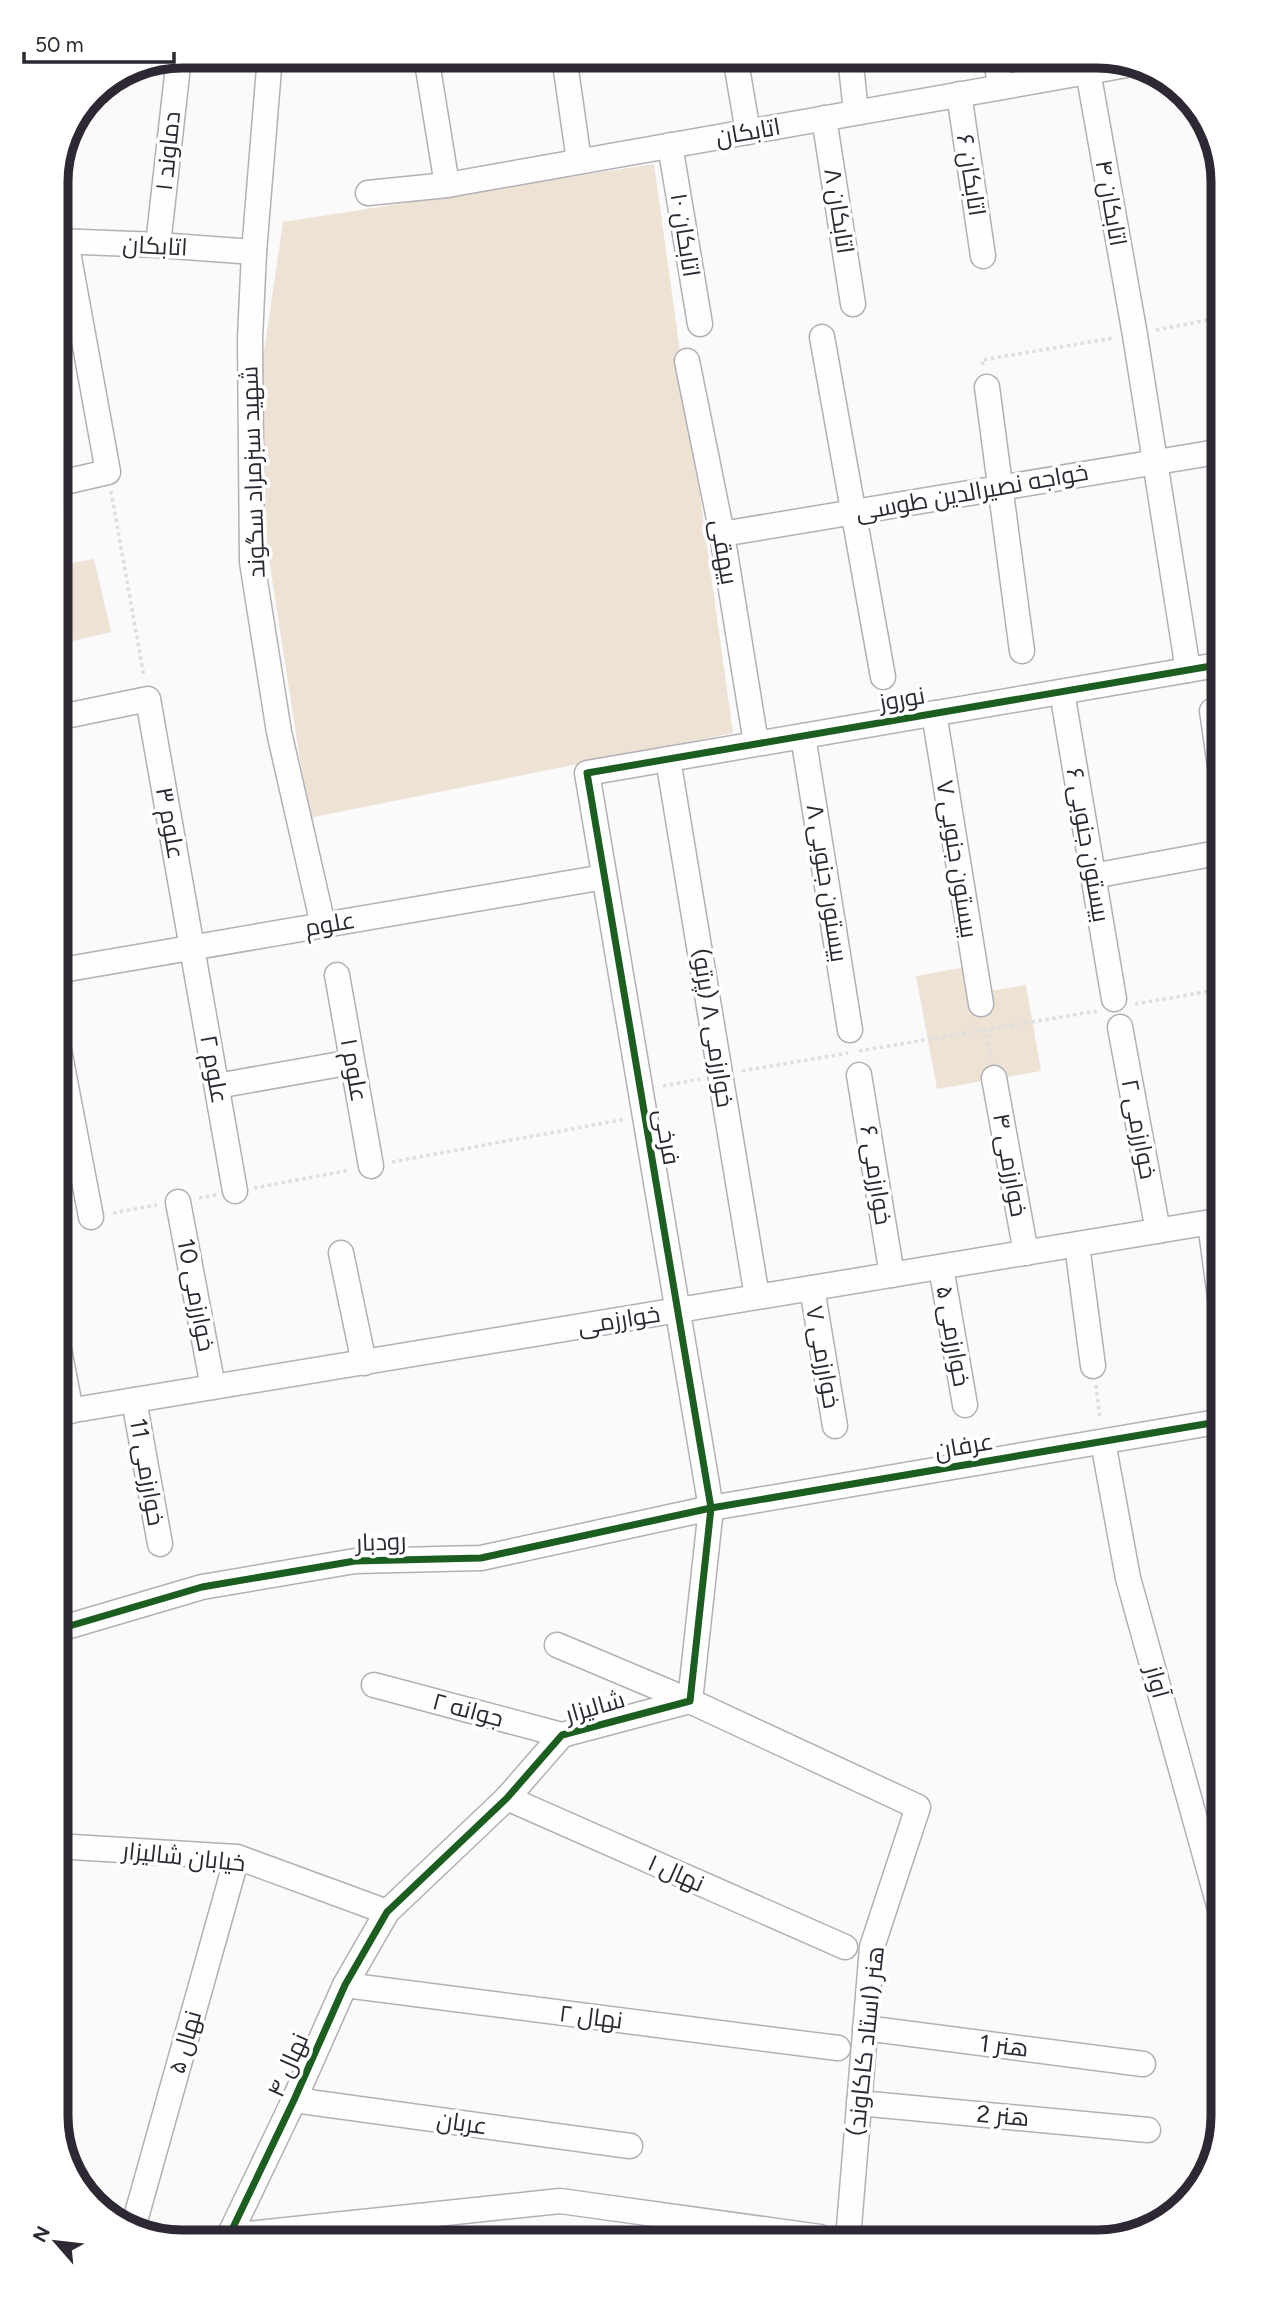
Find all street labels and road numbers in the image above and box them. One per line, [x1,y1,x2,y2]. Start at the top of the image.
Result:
street label: دماوند ۱ [149,110,186,192]
street label: اتابکان [713,112,783,151]
street label: اتابکان ۶ [951,132,992,218]
street label: اتابکان ۴ [1090,158,1133,248]
street label: اتابکان ۸ [818,166,861,256]
street label: اتابکان ۱۰ [665,191,706,279]
street label: اتابکان [122,229,188,262]
street label: شهید سبزمراد سگوند [234,365,271,579]
street label: خواجه نصیرالدین طوسی [853,457,1090,526]
street label: بیهقی [704,517,744,587]
street label: نوروز [875,680,927,717]
street label: بیستون جنوبی ۶ [1061,765,1116,924]
street label: بیستون جنوبی ۷ [931,778,984,940]
street label: علوم ۳ [148,785,191,862]
street label: بیستون جنوبی ۸ [801,802,854,964]
street label: علوم [303,905,358,944]
street label: خوارزمی ۸ (پرتو) [685,946,740,1110]
street label: علوم ۲ [192,1032,235,1106]
street label: علوم ۱ [333,1036,374,1104]
street label: خوارزمی ۲ [1116,1076,1163,1181]
street label: فرخی [648,1107,687,1167]
street label: خوارزمی ۴ [987,1111,1034,1219]
street label: خوارزمی ۶ [854,1123,899,1227]
street label: خوارزمی 10 [171,1236,222,1354]
street label: خوارزمی ۵ [930,1283,977,1389]
street label: خوارزمی [576,1299,662,1340]
street label: خوارزمی ۷ [800,1303,847,1411]
street label: خوارزمی 11 [124,1416,171,1528]
street label: عرفان [932,1426,996,1465]
street label: رودبار [353,1526,407,1557]
street label: آواز [1139,1661,1176,1702]
street label: شالیزار [560,1684,628,1729]
street label: جوانه ۲ [429,1686,507,1733]
street label: خیابان شالیزار [119,1835,247,1877]
street label: نهال ۱ [644,1847,709,1898]
street label: هنر (استاد کاکاوند) [841,1945,890,2137]
street label: نهال ۲ [558,1998,625,2035]
street label: نهال ۵ [162,2007,207,2077]
street label: نهال ۴ [261,2028,314,2101]
street label: هنر 1 [978,2028,1030,2063]
street label: هنر 2 [976,2099,1031,2132]
street label: عربان [435,2105,489,2140]

